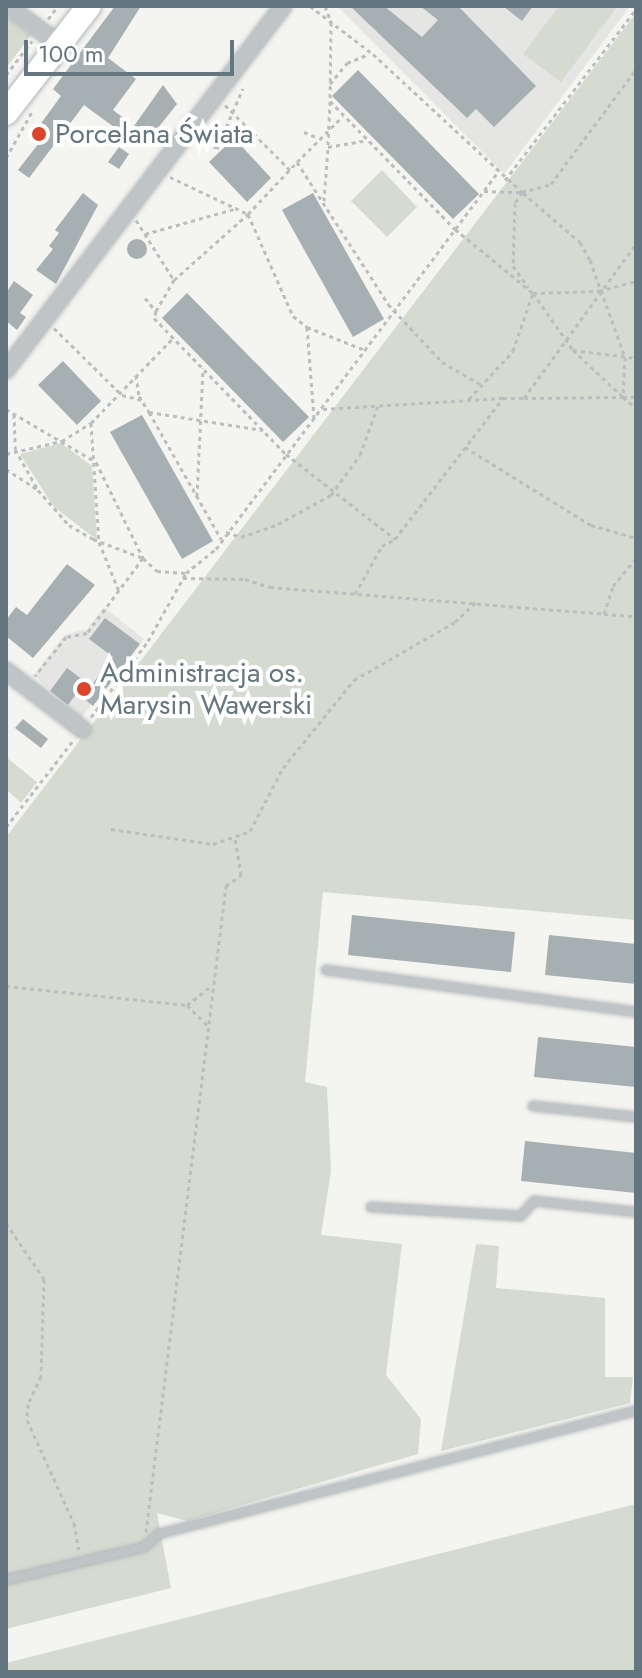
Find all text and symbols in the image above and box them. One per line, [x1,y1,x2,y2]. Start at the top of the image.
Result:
scale bar [28,24,238,74]
text: 100 m [38,36,104,71]
place label: Porcelana Świata [55,117,254,151]
marker: Porcelana Świata [30,125,48,143]
place label: Administracja os. Marysin Wawerski [100,656,312,722]
marker: Administracja os. Marysin Wawerski [75,680,93,698]

